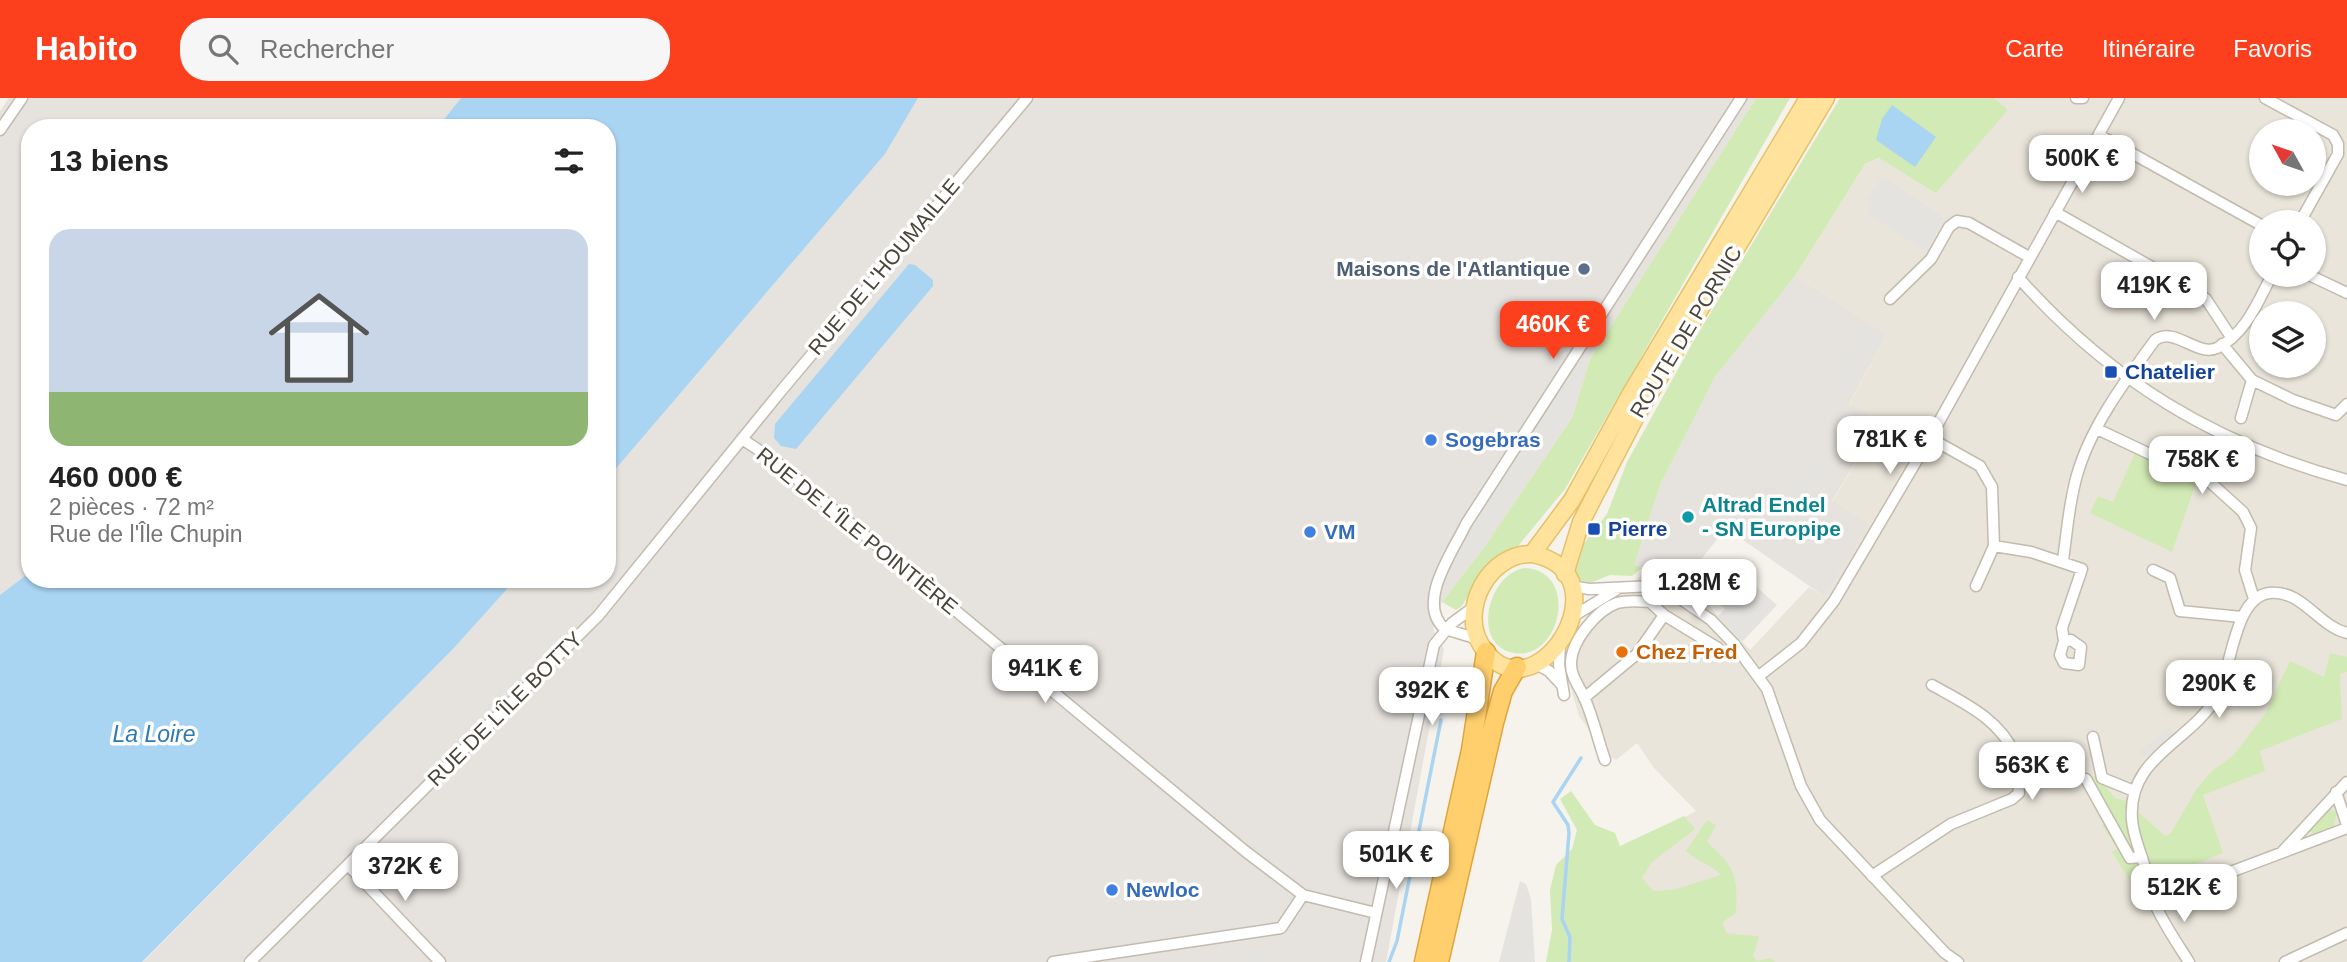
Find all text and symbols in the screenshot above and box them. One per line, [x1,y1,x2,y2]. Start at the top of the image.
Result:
search box [180,18,670,81]
text: Habito [35,30,138,67]
icon: search [204,30,242,68]
text: Rechercher [260,34,394,64]
text: Carte [2005,35,2064,62]
text: Itinéraire [2102,35,2195,62]
text: Favoris [2233,35,2312,62]
north arrow [2249,119,2326,196]
map controls [2249,119,2326,378]
pin: 500K € [2025,136,2139,195]
icon: filters [550,142,588,180]
text: 13 biens [49,144,169,177]
text: 500K € [2045,145,2119,171]
street label: RUE DE L'HOUMAILLE [803,174,964,359]
button: locate [2249,210,2326,287]
street label: ROUTE DE PORNIC [1625,242,1746,422]
place label: Maisons de l'Atlantique [1336,257,1570,280]
marker: Maisons de l'Atlantique [1576,261,1592,277]
pin: 419K € [2097,262,2211,322]
text: 419K € [2117,272,2191,298]
icon: home [256,275,382,401]
button: layers [2249,301,2326,378]
pin: 460K € [1496,302,1610,361]
text: 460K € [1516,311,1590,337]
place label: Chatelier [2125,360,2215,383]
marker: Chatelier [2103,364,2119,380]
pin: 781K € [1833,416,1947,476]
text: 781K € [1853,426,1927,452]
place label: Sogebras [1445,428,1541,451]
marker: Sogebras [1423,432,1439,448]
pin: 758K € [2145,436,2259,496]
street label: RUE DE L'ÎLE POINTIÈRE [752,443,962,619]
text: 758K € [2165,446,2239,472]
text: 460 000 € [49,460,182,493]
place label: Altrad Endel - SN Europipe [1702,493,1841,540]
text: 2 pièces · 72 m² [49,494,214,520]
marker: Altrad Endel - SN Europipe [1680,509,1696,525]
place label: Pierre [1608,517,1668,540]
place label: VM [1324,520,1356,543]
text: Rue de l'Île Chupin [49,521,243,547]
marker: Pierre [1586,521,1602,537]
marker: VM [1302,524,1318,540]
pin: 1.28M € [1634,560,1764,619]
text: 1.28M € [1657,569,1741,595]
street label: RUE DE L'ÎLE BOTTY [423,627,586,790]
place label: Chez Fred [1636,640,1738,663]
marker: Chez Fred [1614,644,1630,660]
pin: 941K € [988,646,1102,705]
text: 941K € [1008,655,1082,681]
pin: 290K € [2162,660,2276,720]
pin: 392K € [1375,668,1489,727]
text: 290K € [2182,670,2256,696]
text: 392K € [1395,677,1469,703]
water label: La Loire [112,721,196,747]
pin: 563K € [1975,742,2089,802]
text: 563K € [1995,752,2069,778]
pin: 501K € [1339,832,1453,891]
text: 501K € [1359,841,1433,867]
pin: 372K € [348,844,462,903]
text: 372K € [368,853,442,879]
pin: 512K € [2127,864,2241,924]
text: 512K € [2147,874,2221,900]
place label: Newloc [1126,878,1200,901]
marker: Newloc [1104,882,1120,898]

